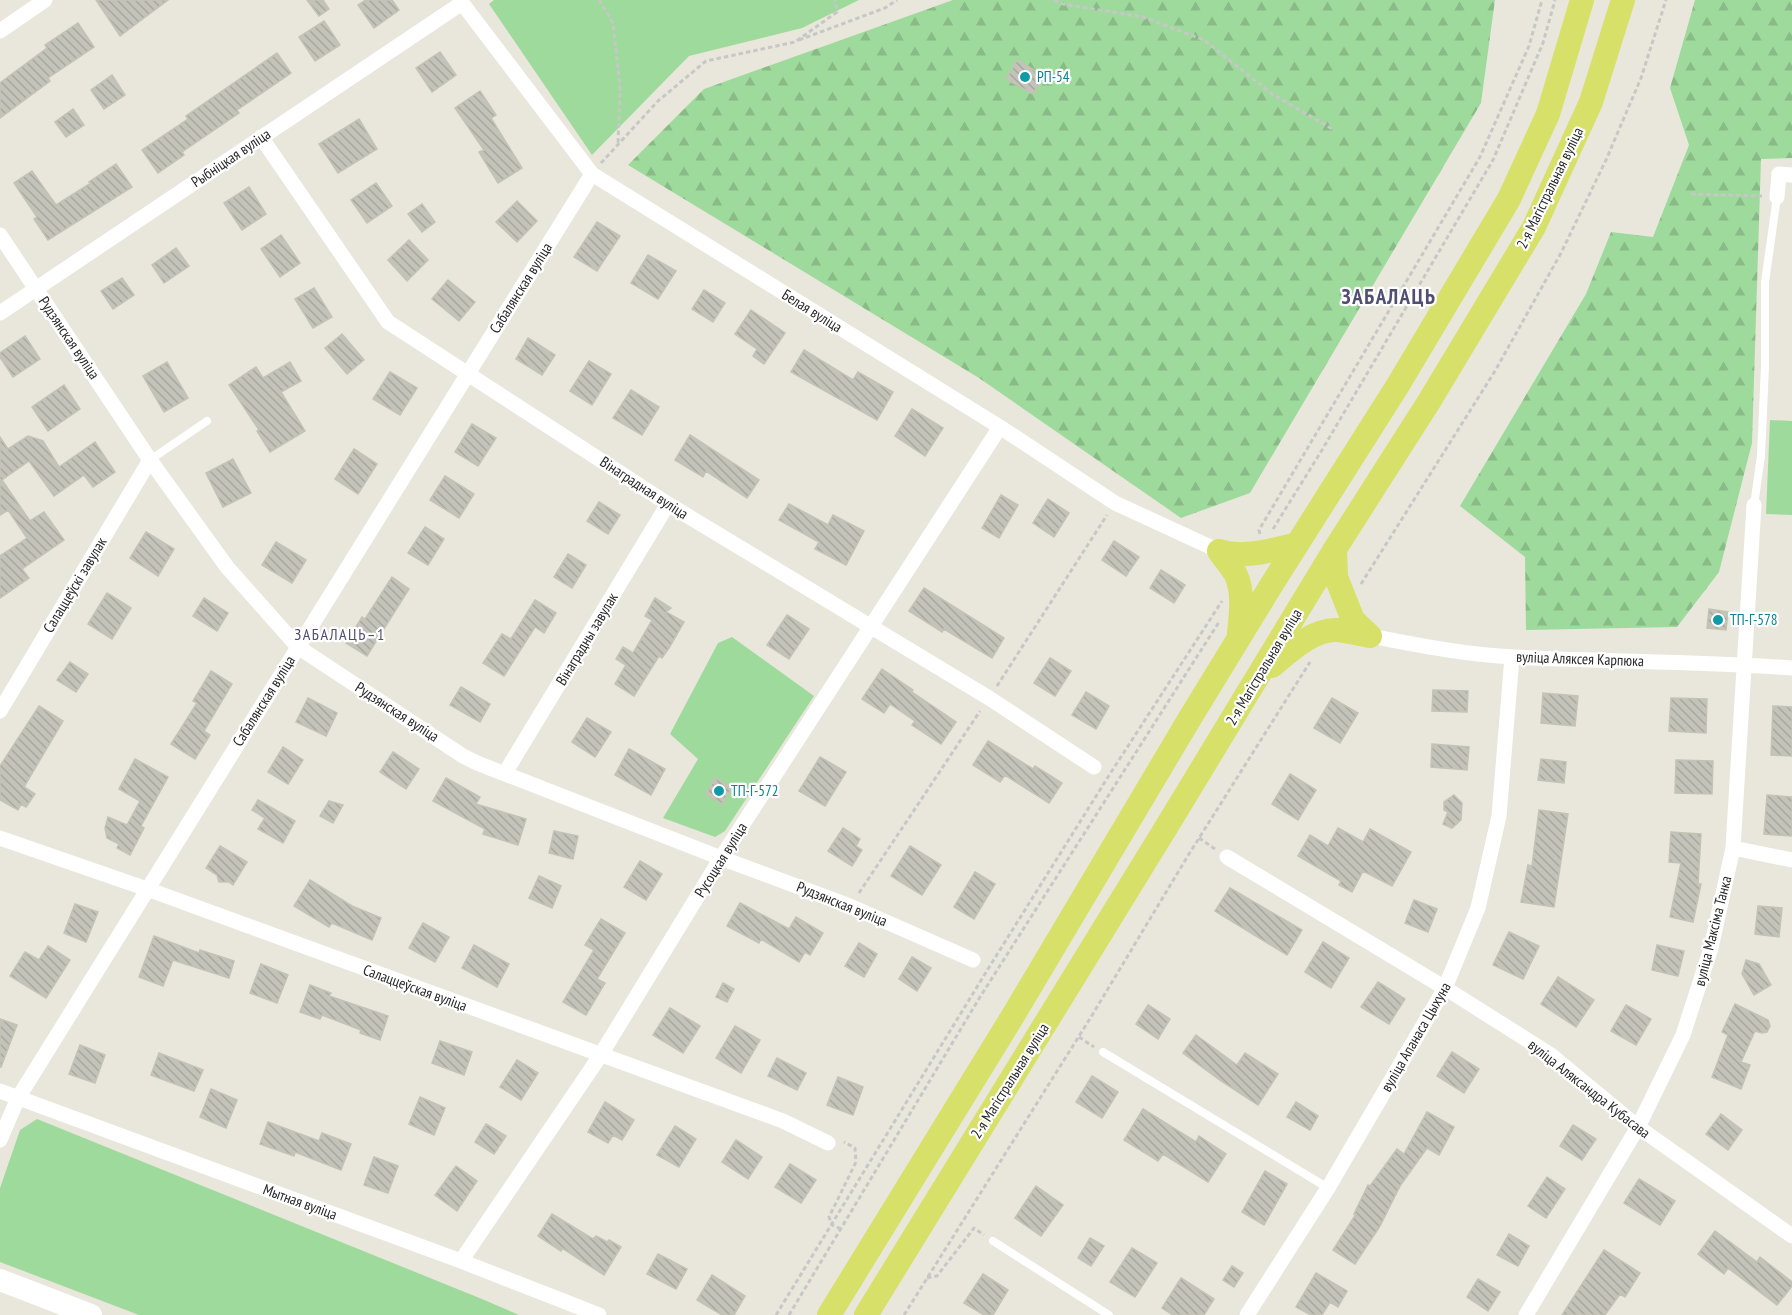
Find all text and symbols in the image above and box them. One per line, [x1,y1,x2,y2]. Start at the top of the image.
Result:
place label: РП-54 [1037,67,1070,86]
marker: РП-54 [1018,70,1032,84]
street label: Рыбніцкая вуліца [187,124,274,191]
street label: 2-я Магістральная вуліца [1512,124,1587,252]
street label: Сабалянская вуліца [485,239,556,337]
district label: ЗАБАЛАЦЬ [1342,283,1436,310]
street label: Белая вуліца [779,285,846,336]
street label: Рудзянская вуліца [35,293,104,383]
street label: Вінаградная вуліца [597,452,692,523]
street label: Салаццеўскі завулак [39,533,111,636]
street label: Вінаградны завулак [551,589,622,689]
street label: 2-я Магістральная вуліца [1221,605,1306,728]
place label: ТП-Г-578 [1730,610,1778,629]
marker: ТП-Г-578 [1711,613,1725,627]
district label: ЗАБАЛАЦЬ–1 [294,624,386,644]
street label: вуліца Аляксея Карпюка [1516,647,1644,670]
street label: Сабалянская вуліца [228,652,299,750]
street label: Рудзянская вуліца [352,677,443,746]
place label: ТП-Г-572 [731,781,779,800]
marker: ТП-Г-572 [712,784,726,798]
street label: Русоцкая вуліца [690,819,751,901]
street label: вуліца Максіма Танка [1690,874,1735,988]
street label: Рудзянская вуліца [794,877,890,930]
street label: Салаццеўская вуліца [361,960,470,1015]
street label: вуліца Апанаса Цыхуна [1376,979,1455,1095]
street label: 2-я Магістральная вуліца [966,1019,1053,1142]
street label: вуліца Аляксандра Кубасава [1524,1035,1654,1142]
street label: Мытная вуліца [261,1179,340,1224]

